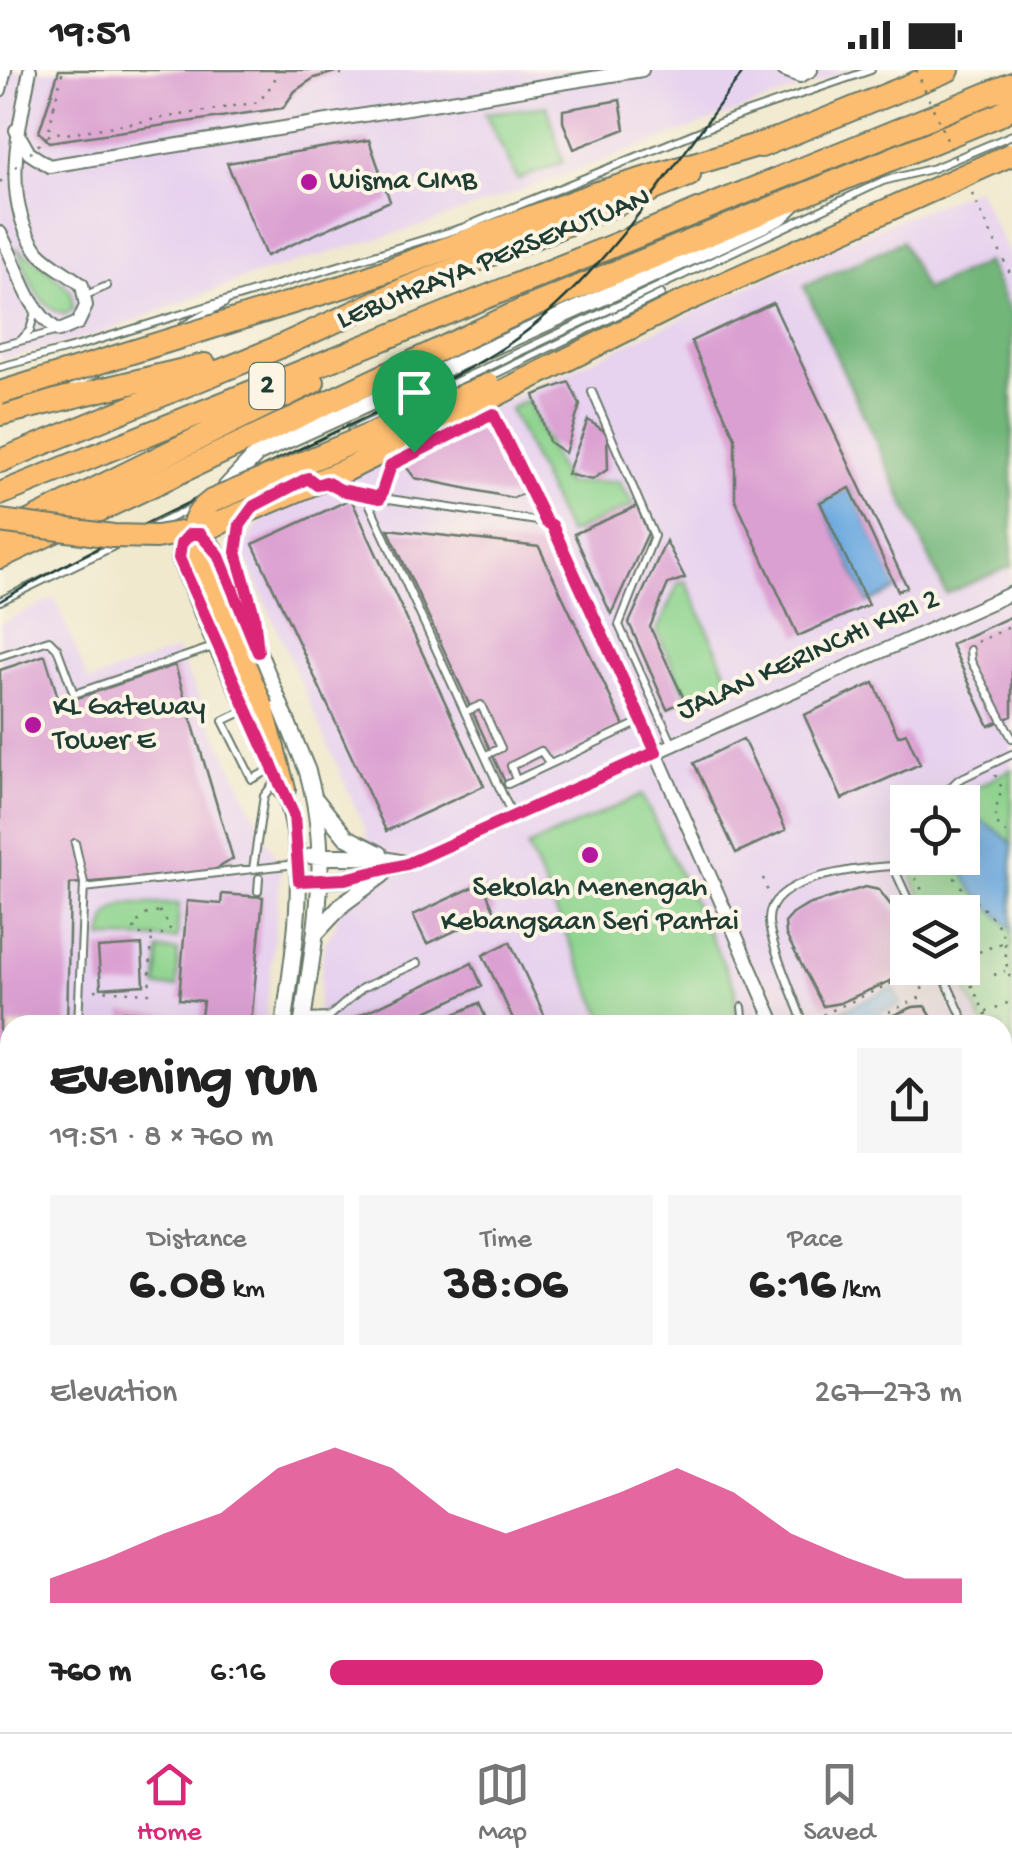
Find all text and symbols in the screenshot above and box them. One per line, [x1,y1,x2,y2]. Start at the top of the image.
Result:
text: 19:51 [50,13,132,57]
place label: Wisma CIMB [329,165,477,200]
marker: Wisma CIMB [298,171,320,193]
street label: LEBUHRAYA PERSEKUTUAN [332,181,656,339]
pin [372,350,457,453]
road number: 2 [250,363,284,409]
icon: arrive [387,365,442,420]
street label: JALAN KERINCHI KIRI 2 [673,582,945,730]
place label: KL Gateway Tower E [51,691,206,760]
marker: KL Gateway Tower E [22,714,44,736]
map controls [890,785,980,985]
button: locate [890,785,980,875]
marker: Sekolah Menengah Kebangsaan Seri Pantai [579,844,601,866]
place label: Sekolah Menengah Kebangsaan Seri Pantai [441,872,739,941]
button: layers [890,895,980,985]
button: share [857,1048,962,1153]
text: Evening run [50,1049,317,1113]
text: 19:51 · 8 × 760 m [50,1119,273,1157]
text: Distance [148,1224,246,1257]
text: Time [480,1224,532,1257]
text: Pace [788,1224,842,1257]
text: 6.08 [129,1257,226,1316]
text: 38:06 [445,1257,567,1316]
text: 6:16 [749,1257,835,1316]
text: km [226,1274,265,1307]
text: /km [835,1274,881,1307]
text: Elevation [50,1375,177,1413]
text: 267–273 m [815,1375,962,1413]
text: 760 m [50,1654,131,1692]
text: 6:16 [210,1654,265,1692]
tab: Home [137,1757,202,1850]
tab: Map [475,1757,530,1850]
tab: Saved [803,1757,875,1850]

